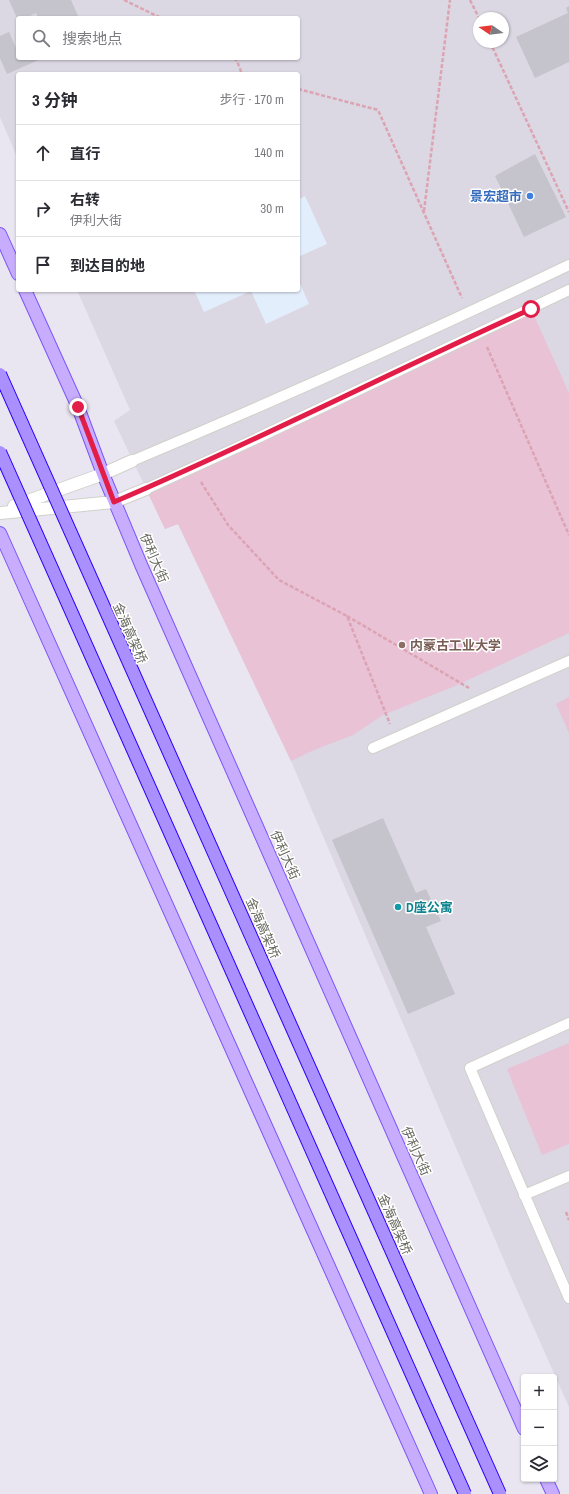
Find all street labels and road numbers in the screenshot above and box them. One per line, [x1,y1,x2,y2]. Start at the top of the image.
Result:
street label: 伊利大街 [136,531,172,585]
street label: 金海高架桥 [109,600,151,666]
street label: 伊利大街 [267,828,303,882]
street label: 金海高架桥 [242,895,284,961]
street label: 伊利大街 [398,1124,434,1178]
street label: 金海高架桥 [374,1191,416,1257]

